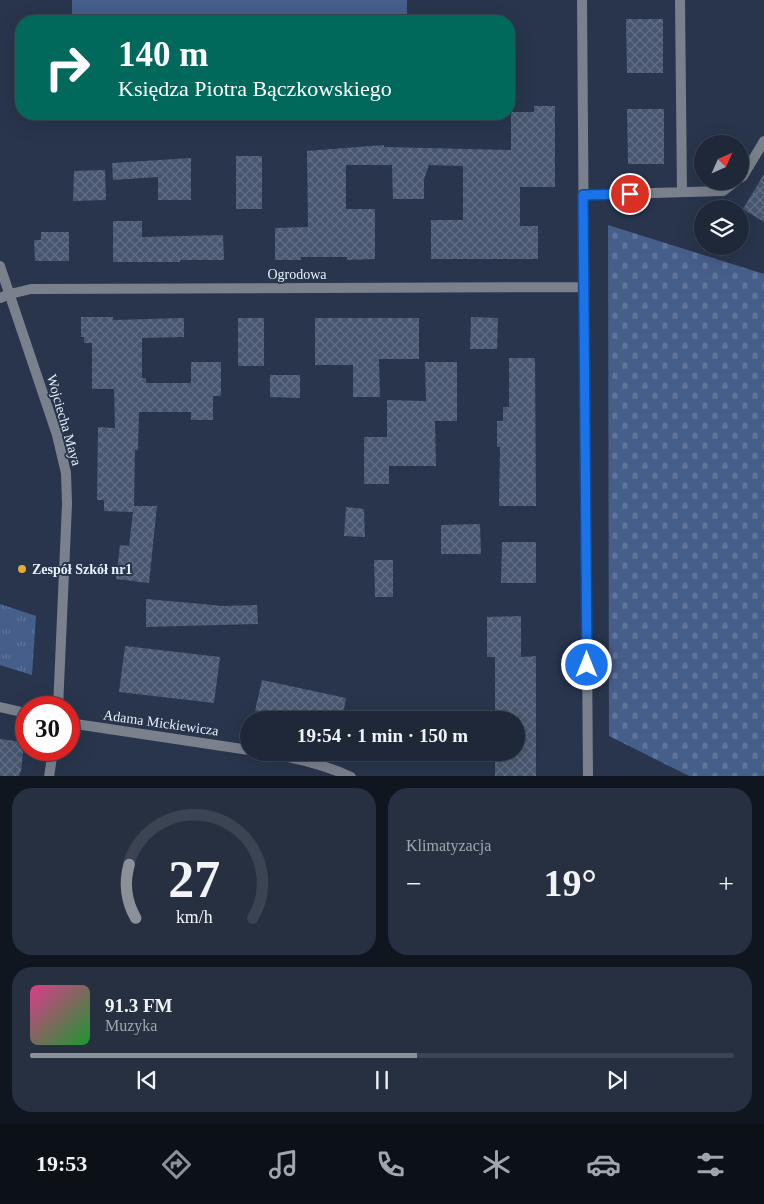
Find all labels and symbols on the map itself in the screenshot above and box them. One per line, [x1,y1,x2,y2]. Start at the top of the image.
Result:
north arrow [694,135,749,190]
pin [609,173,651,215]
street label: Ogrodowa [267,267,327,282]
street label: Wojciecha Maya [44,373,84,468]
place label: Zespół Szkół nr1 [32,562,132,577]
marker: Zespół Szkół nr1 [16,563,28,575]
position arrow [560,638,612,690]
speed limit sign: 30 [15,696,80,761]
street label: Adama Mickiewicza [102,707,220,739]

